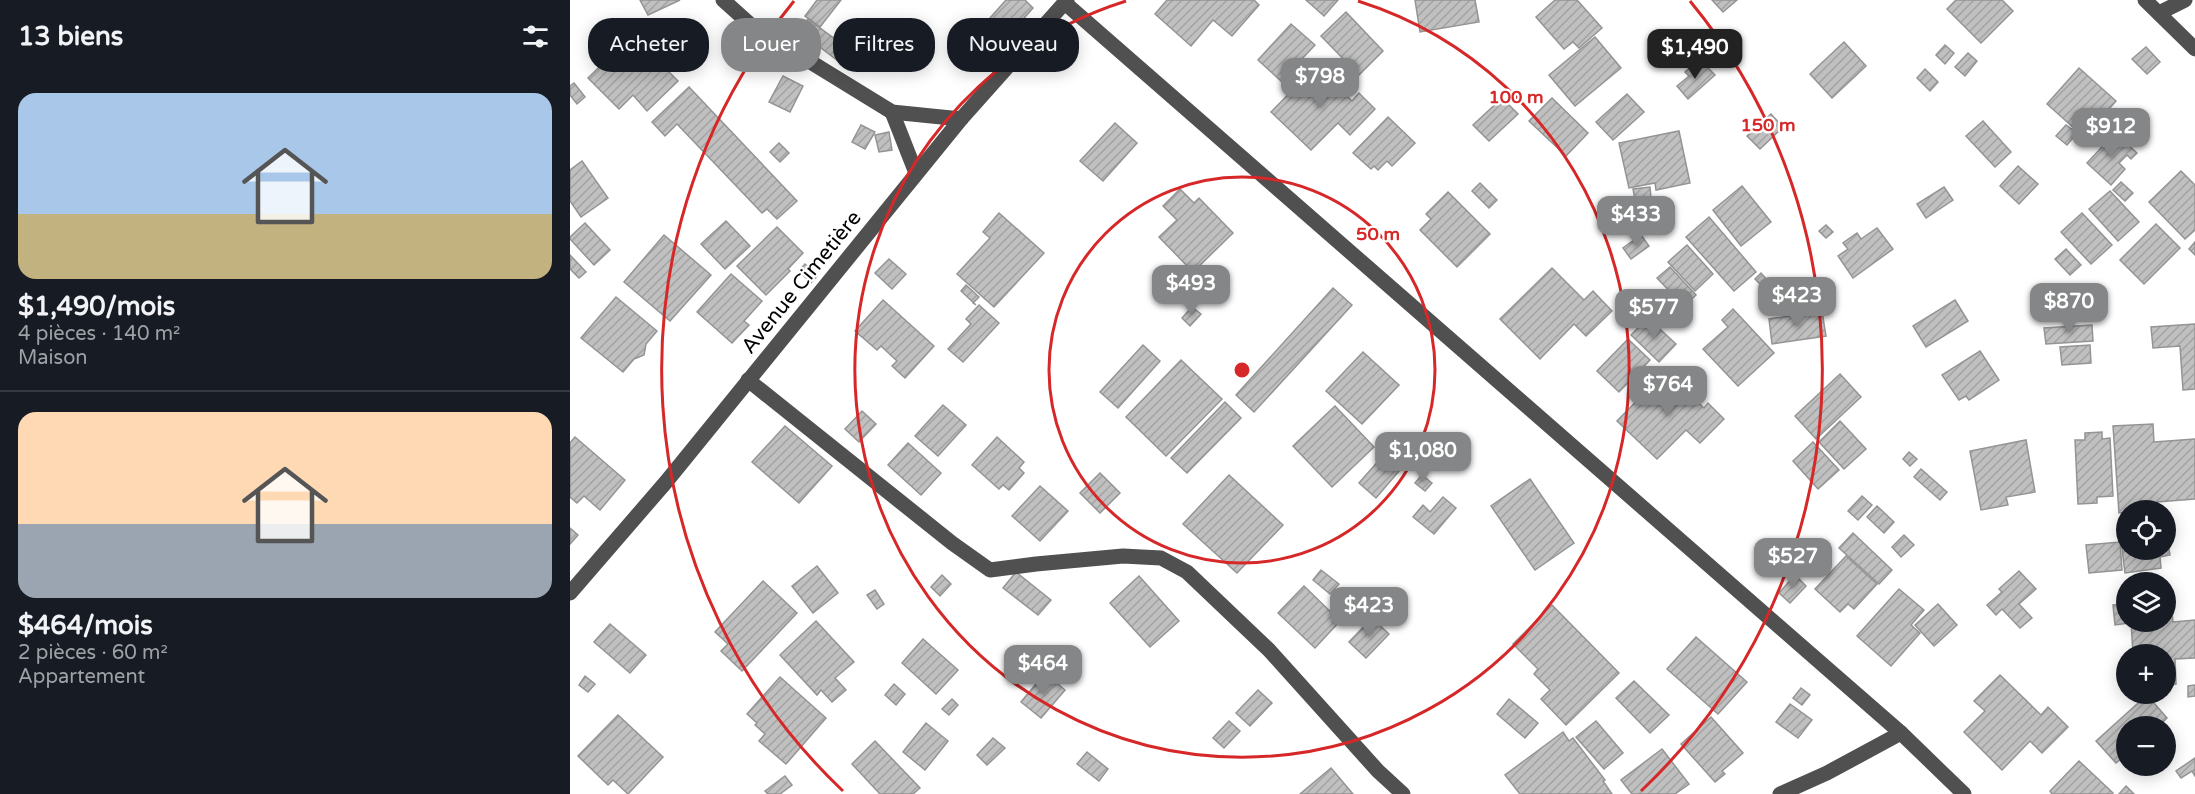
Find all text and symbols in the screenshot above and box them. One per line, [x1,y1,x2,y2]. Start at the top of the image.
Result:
chip: Acheter [588,18,709,72]
chip: Louer [721,18,821,72]
chip: Filtres [833,18,935,72]
chip: Nouveau [947,18,1079,72]
icon: filters [519,20,552,53]
text: 13 biens [18,21,123,52]
pin: $1,490 [1646,29,1744,80]
text: $1,490 [1661,36,1729,60]
pin: $798 [1284,58,1356,109]
text: $798 [1295,65,1345,89]
text: 100 m [1488,86,1544,108]
pin: $912 [2075,108,2147,159]
text: 150 m [1740,114,1796,136]
text: $912 [2086,115,2136,139]
icon: home [231,132,339,240]
pin: $433 [1600,196,1672,247]
text: $433 [1611,203,1661,227]
street label: Avenue Cimetière [736,206,867,359]
text: 50 m [1356,223,1400,245]
pin: $493 [1155,265,1227,316]
text: $493 [1166,272,1216,296]
pin: $423 [1761,277,1833,328]
pin: $870 [2033,283,2105,334]
text: $423 [1772,284,1822,308]
pin: $577 [1618,289,1690,340]
text: $870 [2044,290,2094,314]
text: $1,490/mois [18,291,175,322]
text: $577 [1629,296,1679,320]
text: 4 pièces · 140 m² [18,322,180,346]
text: Maison [18,346,87,370]
centre of rings [1232,360,1252,380]
pin: $764 [1632,366,1704,417]
text: $764 [1643,373,1693,397]
pin: $1,080 [1374,432,1472,483]
text: $1,080 [1389,439,1457,463]
icon: home [231,451,339,559]
map controls [2116,500,2176,776]
button: locate [2116,500,2176,560]
pin: $527 [1757,538,1829,589]
text: $527 [1768,545,1818,569]
button: layers [2116,572,2176,632]
pin: $423 [1333,587,1405,638]
text: $423 [1344,594,1394,618]
text: $464/mois [18,610,153,641]
text: 2 pièces · 60 m² [18,641,168,665]
button: + [2116,644,2176,704]
pin: $464 [1007,645,1079,696]
text: $464 [1018,652,1068,676]
text: Appartement [18,665,145,689]
button: − [2116,716,2176,776]

